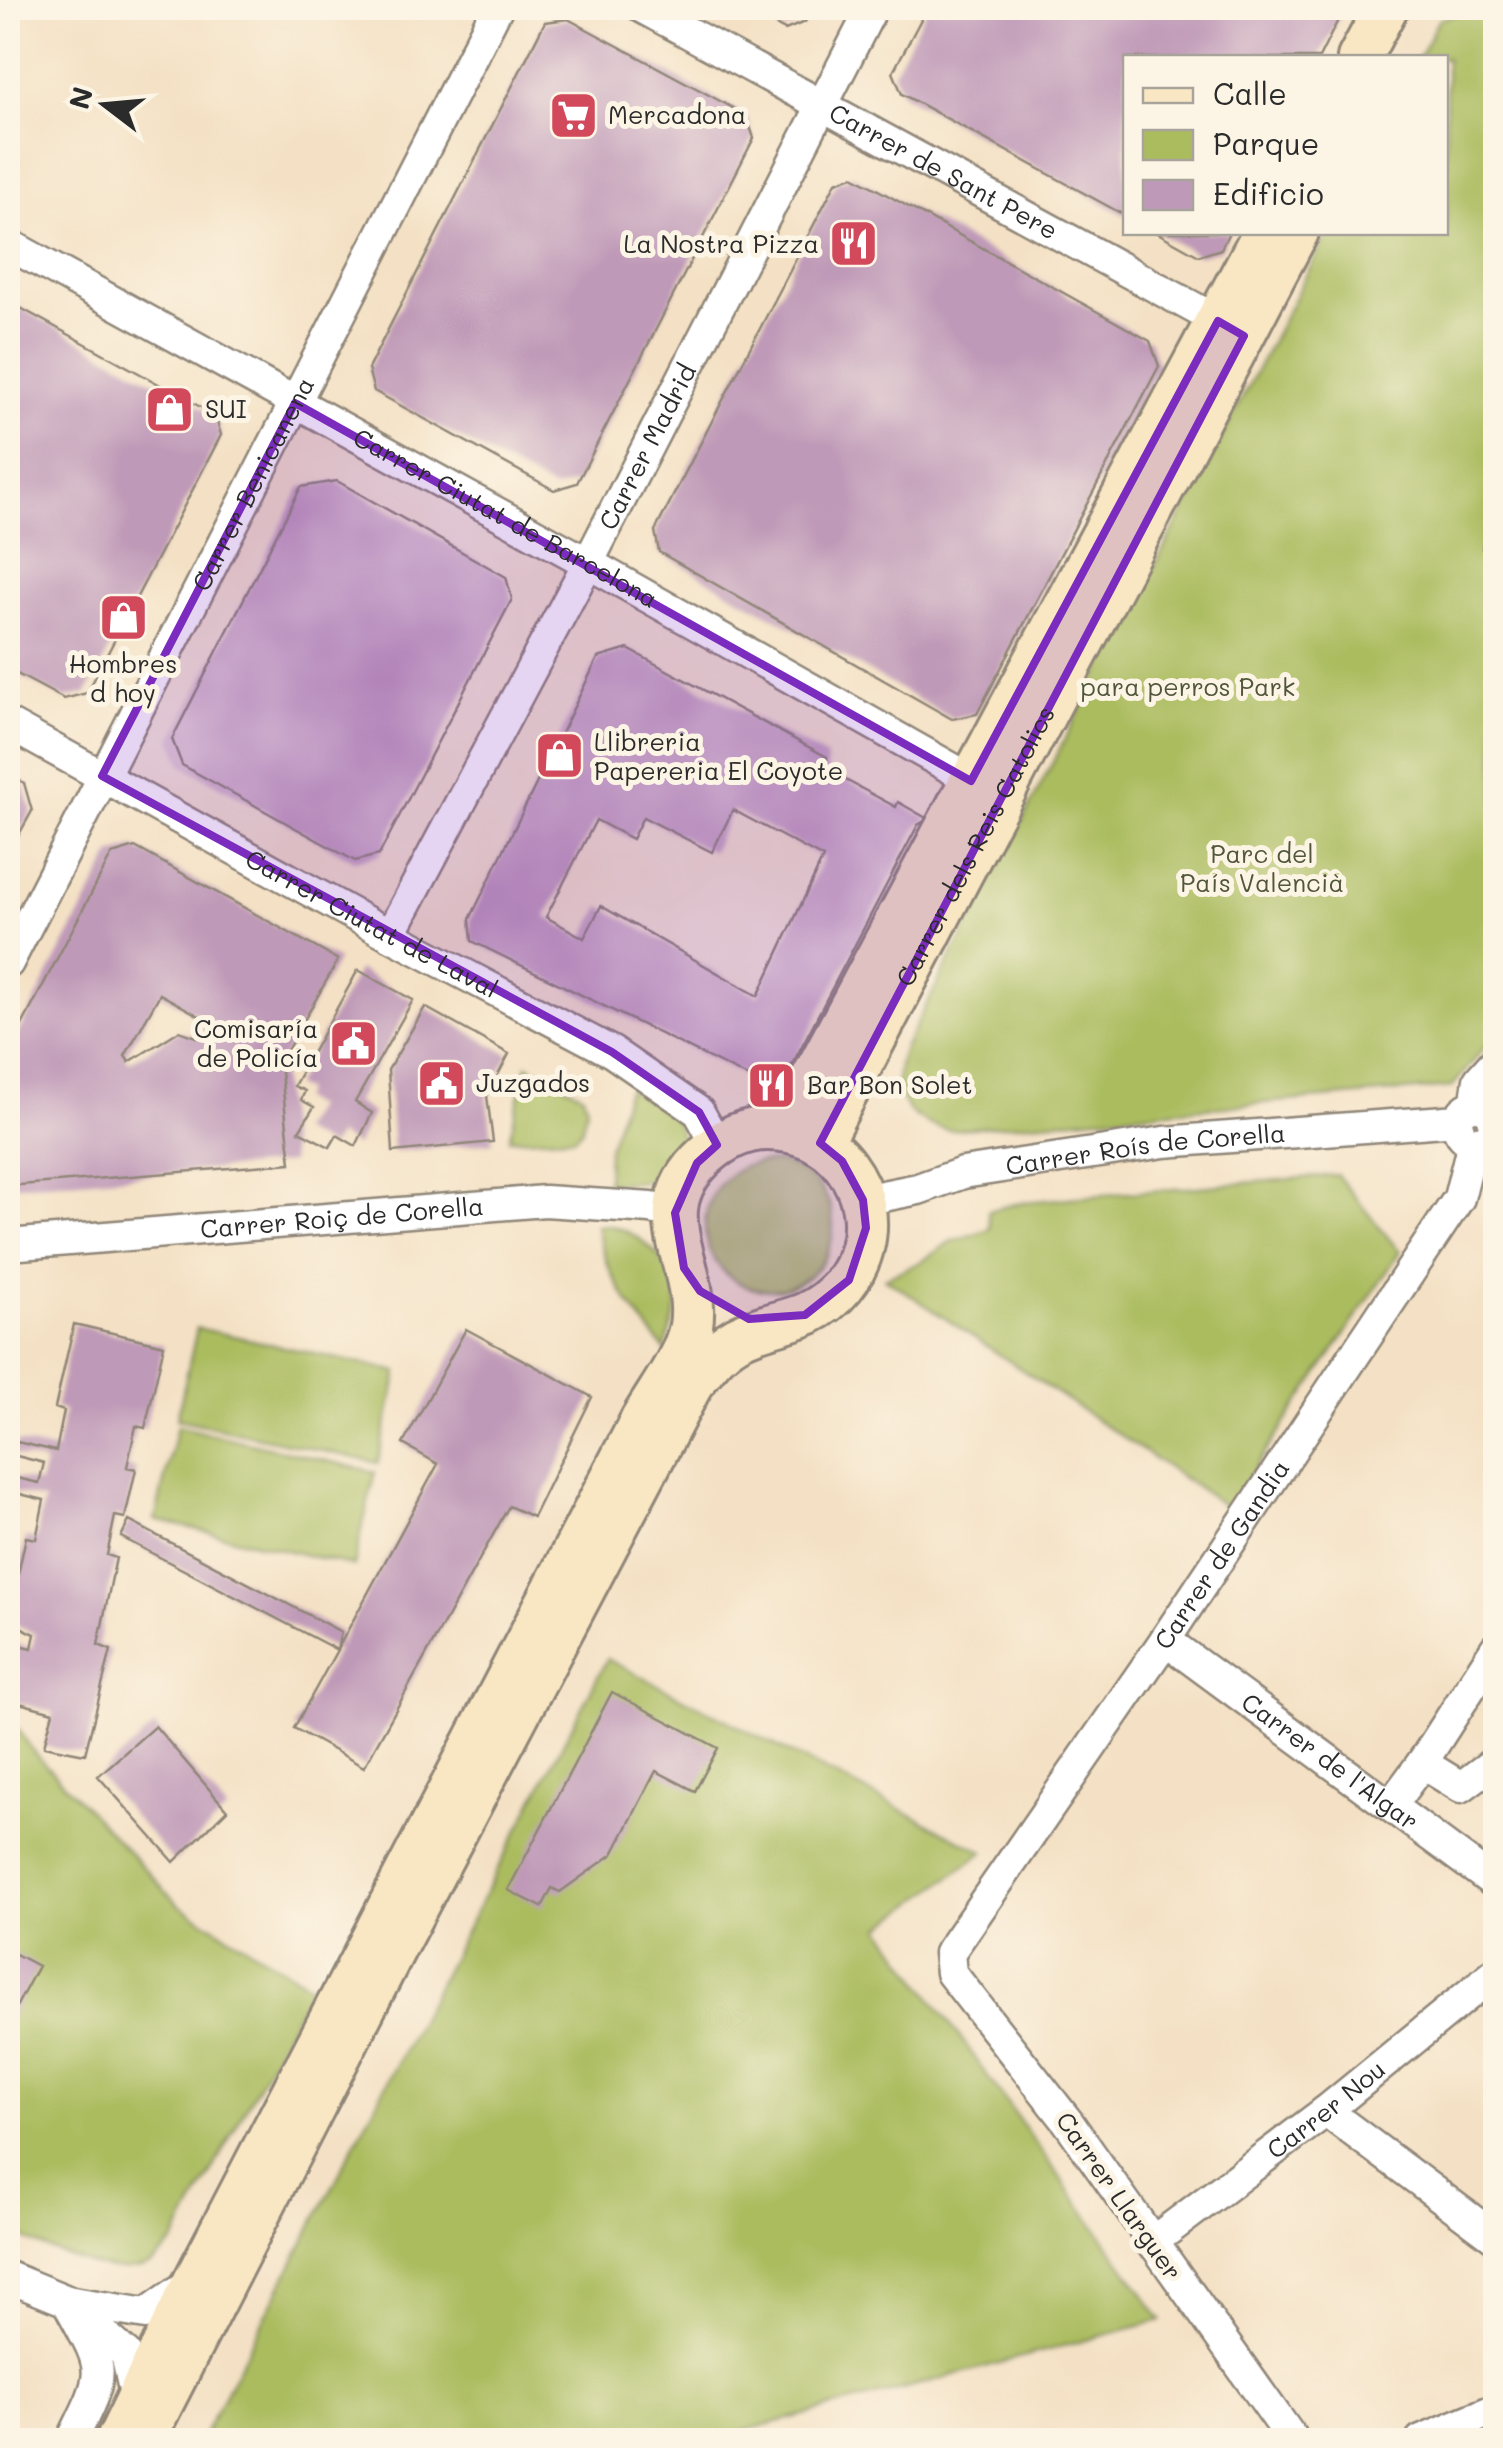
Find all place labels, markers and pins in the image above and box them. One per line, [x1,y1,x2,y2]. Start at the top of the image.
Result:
supermarket icon: Mercadona [547,89,599,141]
place label: Mercadona [608,98,746,130]
restaurant icon: La Nostra Pizza [828,218,880,270]
place label: La Nostra Pizza [623,227,819,259]
shop icon: SUI [144,383,196,435]
place label: SUI [205,392,247,424]
shop icon: Hombres d hoy [97,592,149,644]
place label: Hombres d hoy [69,647,177,709]
place label: Llibreria Papereria El Coyote [594,725,843,787]
shop icon: Llibreria Papereria El Coyote [533,730,585,782]
place label: Comisaría de Policía [194,1012,318,1073]
public building icon: Comisaría de Policía [327,1017,379,1069]
public building icon: Juzgados [415,1057,467,1109]
restaurant icon: Bar Bon Solet [746,1059,798,1111]
place label: Juzgados [476,1066,590,1098]
place label: Bar Bon Solet [807,1068,973,1100]

